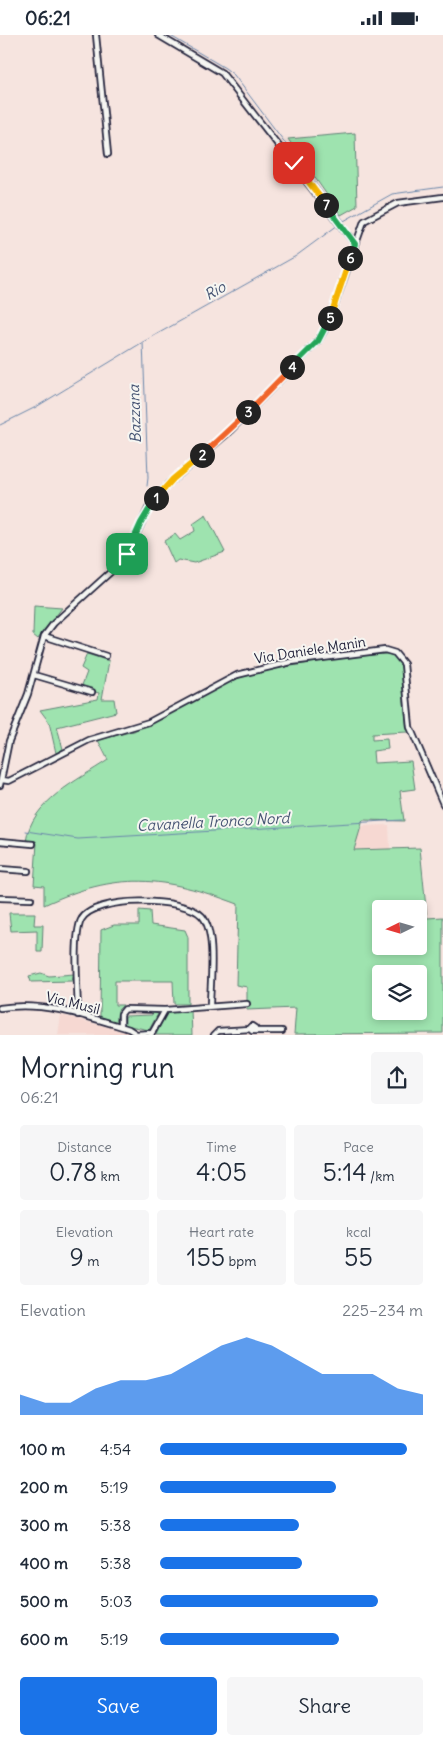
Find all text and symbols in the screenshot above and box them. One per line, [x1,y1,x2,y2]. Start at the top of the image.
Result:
text: 06:21 [25,6,71,30]
pin [273,142,315,184]
icon: check [280,149,308,177]
pin: 7 [314,193,338,217]
text: 7 [323,196,330,214]
pin: 6 [338,245,362,271]
text: 6 [346,249,355,267]
water label: Rio [201,276,230,304]
pin: 5 [318,305,342,331]
text: 5 [326,309,335,327]
pin: 4 [280,355,304,379]
text: 4 [288,358,297,376]
water label: Bazzana [124,383,145,444]
pin: 3 [236,399,260,425]
text: 3 [245,403,252,421]
pin: 2 [190,443,214,467]
text: 2 [199,446,206,464]
pin: 1 [144,485,168,511]
text: 1 [154,489,159,507]
pin [106,533,148,575]
icon: arrive [113,540,141,568]
street label: Via Daniele Manin [253,632,367,668]
water label: Cavanella Tronco Nord [136,808,292,835]
north arrow [372,900,428,955]
map controls [372,900,427,1020]
button: layers [372,965,427,1020]
street label: Via Musil [44,988,102,1018]
text: Morning run [20,1050,175,1086]
button: share [371,1052,423,1104]
text: 06:21 [20,1087,59,1107]
text: Distance [57,1138,112,1156]
text: Time [206,1138,237,1156]
text: Pace [343,1138,374,1156]
text: 0.78 [49,1156,97,1188]
text: 4:05 [196,1156,247,1188]
text: 5:14 [322,1156,367,1188]
text: km [97,1167,120,1185]
text: /km [367,1167,395,1185]
text: Elevation [56,1223,113,1241]
text: Heart rate [189,1223,254,1241]
text: kcal [346,1223,371,1241]
text: 9 [69,1241,84,1273]
text: 155 [186,1241,225,1273]
text: 55 [344,1241,373,1273]
text: m [84,1252,100,1270]
text: bpm [225,1252,257,1270]
text: Elevation [20,1300,86,1320]
text: 225–234 m [342,1300,423,1320]
text: 100 m [20,1439,65,1459]
text: 4:54 [100,1439,131,1459]
text: 200 m [20,1477,68,1497]
text: 5:19 [100,1477,128,1497]
text: 300 m [20,1515,68,1535]
text: 5:38 [100,1515,131,1535]
text: 400 m [20,1553,68,1573]
text: 5:38 [100,1553,131,1573]
text: 500 m [20,1591,68,1611]
text: 5:03 [100,1591,132,1611]
text: 600 m [20,1629,68,1649]
text: 5:19 [100,1629,128,1649]
button: Save [20,1677,217,1735]
button: Share [227,1677,423,1735]

